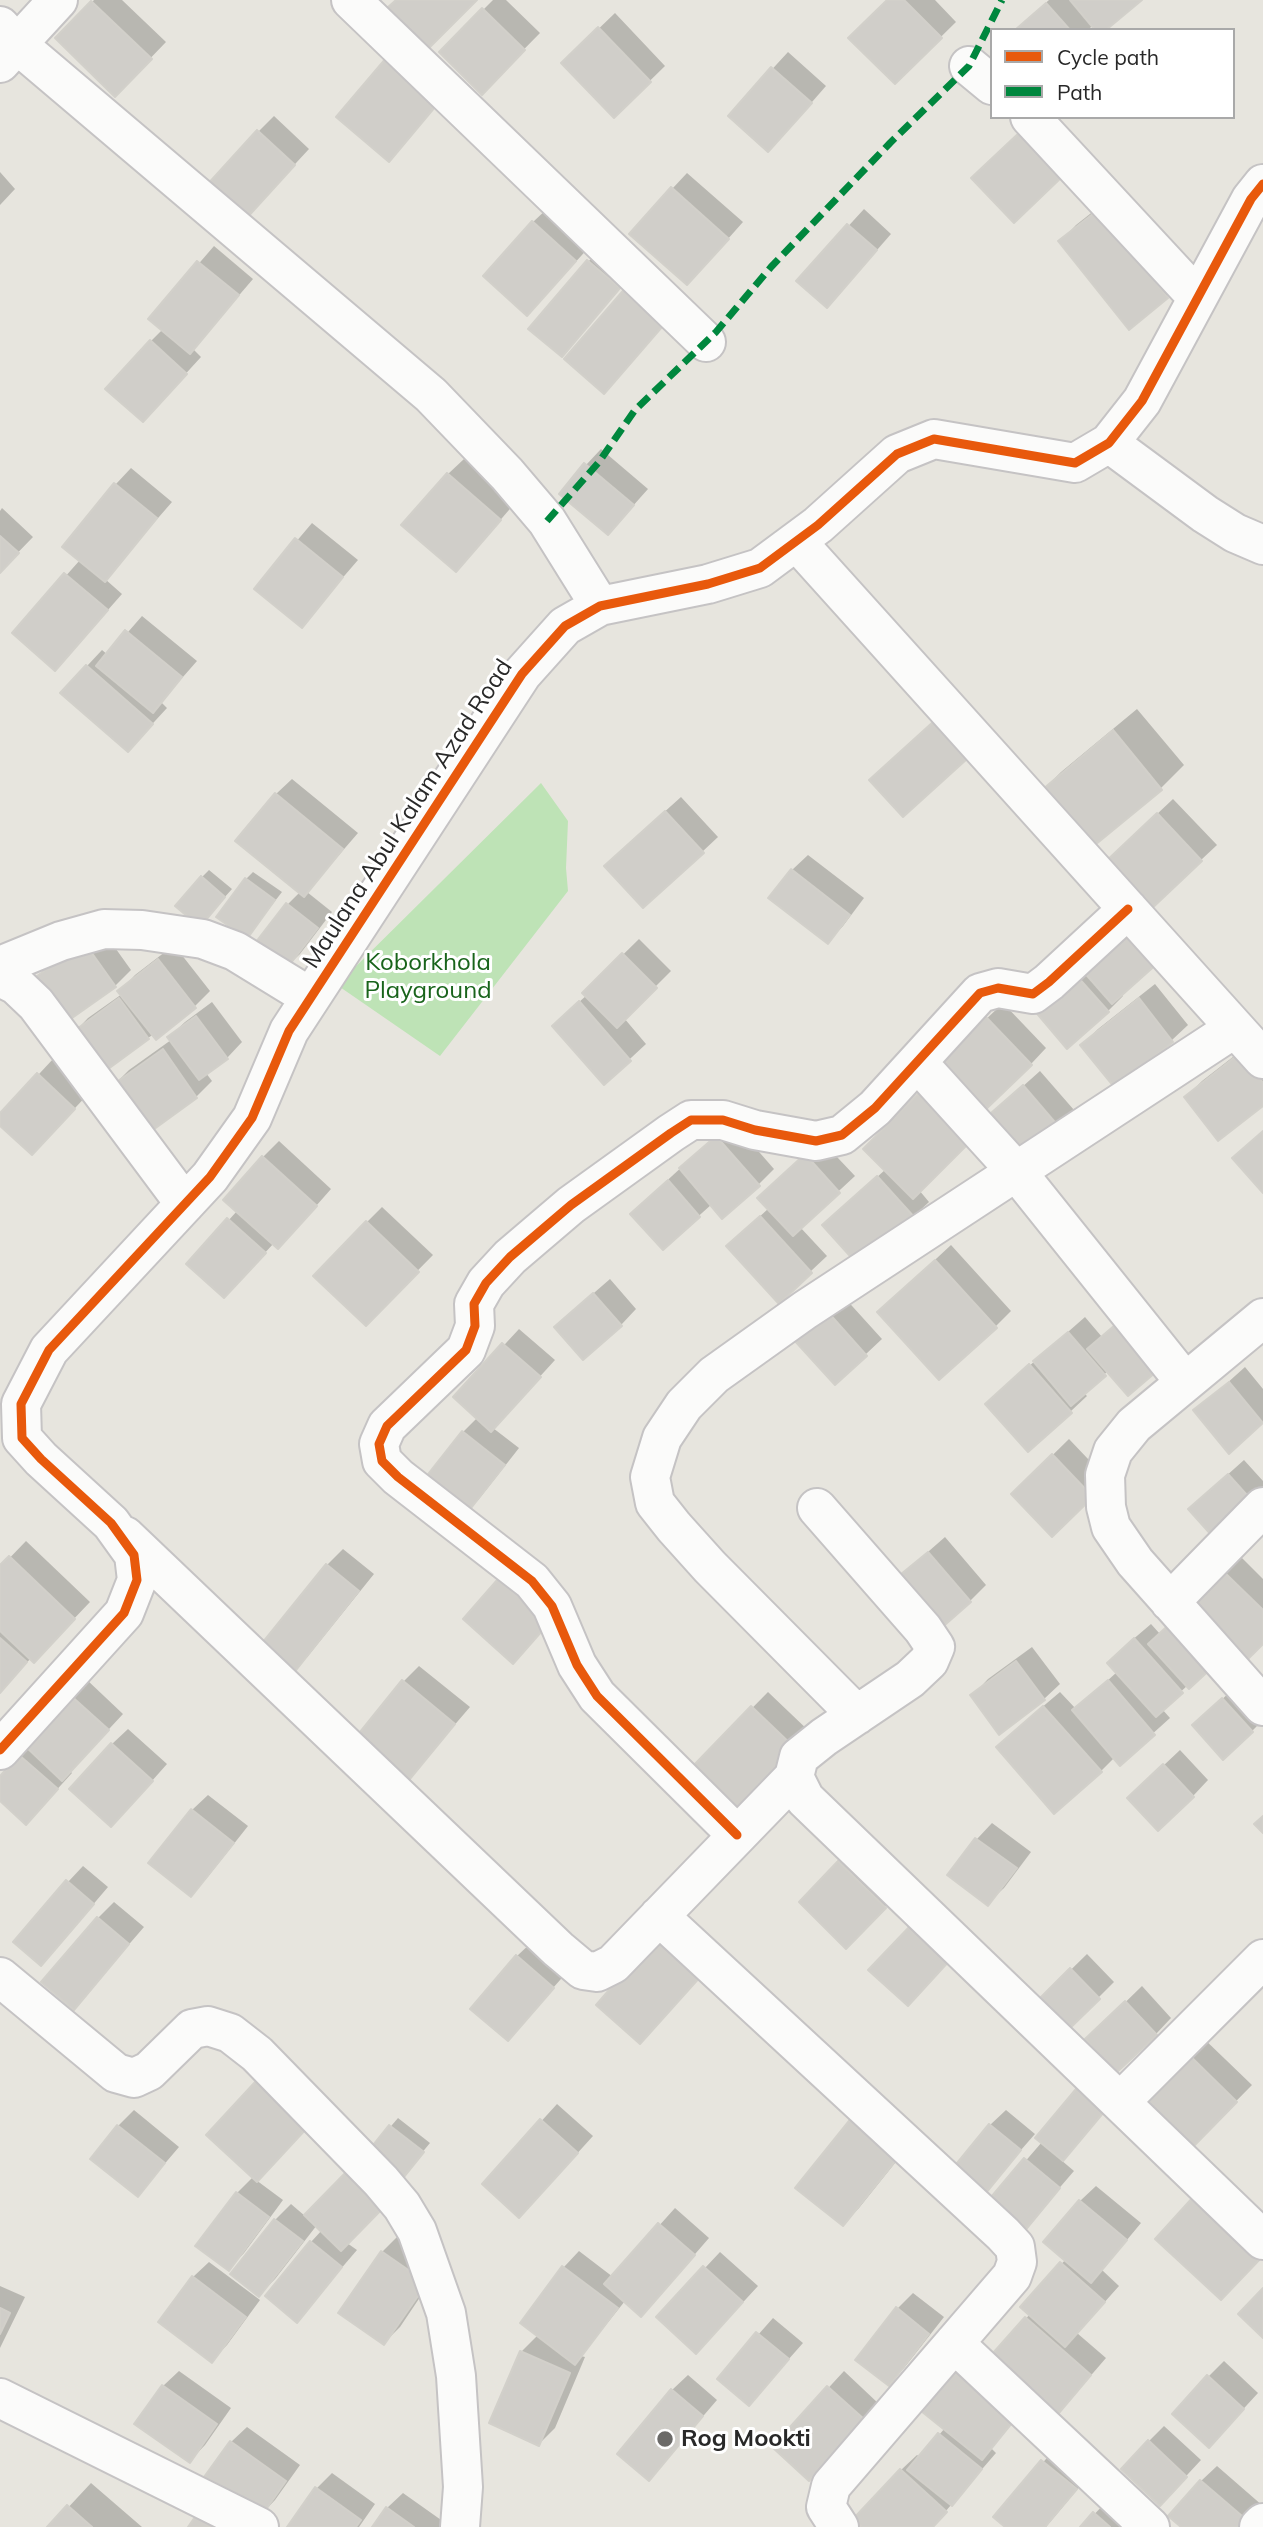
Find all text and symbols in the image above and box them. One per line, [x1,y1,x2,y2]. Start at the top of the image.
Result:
legend [990,28,1235,119]
text: Cycle path [1057,44,1159,70]
text: Path [1057,79,1102,105]
street label: Maulana Abul Kalam Azad Road [297,654,519,974]
park label: Koborkhola Playground [364,949,492,1005]
place label: Rog Mookti [681,2425,811,2453]
marker: Rog Mookti [655,2429,675,2449]

